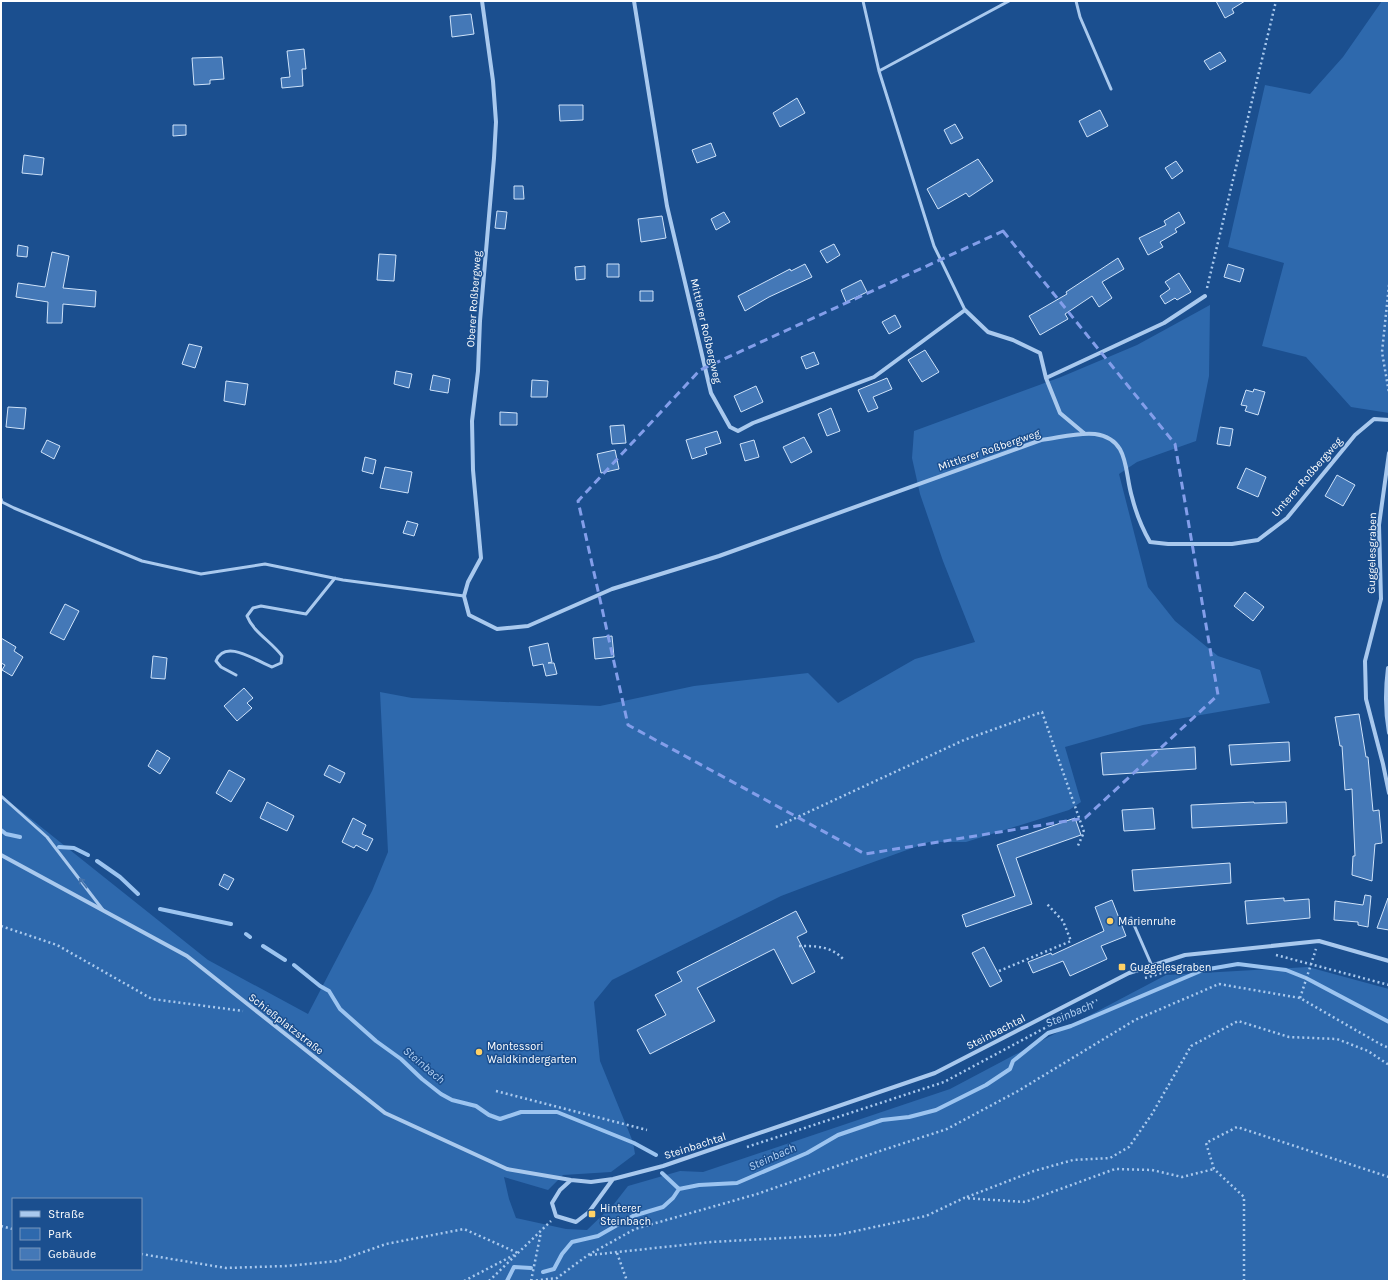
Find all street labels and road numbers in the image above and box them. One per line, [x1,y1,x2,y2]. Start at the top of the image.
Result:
street label: Oberer Roßbergweg [464,249,484,348]
street label: Mittlerer Roßbergweg [688,277,725,386]
street label: Mittlerer Roßbergweg [936,426,1043,474]
street label: Unterer Roßbergweg [1269,434,1346,520]
street label: Guggelesgraben [1365,512,1379,594]
street label: Schießplatzstraße [246,991,326,1058]
street label: Steinbachtal [964,1012,1028,1052]
street label: Steinbachtal [662,1130,728,1162]

